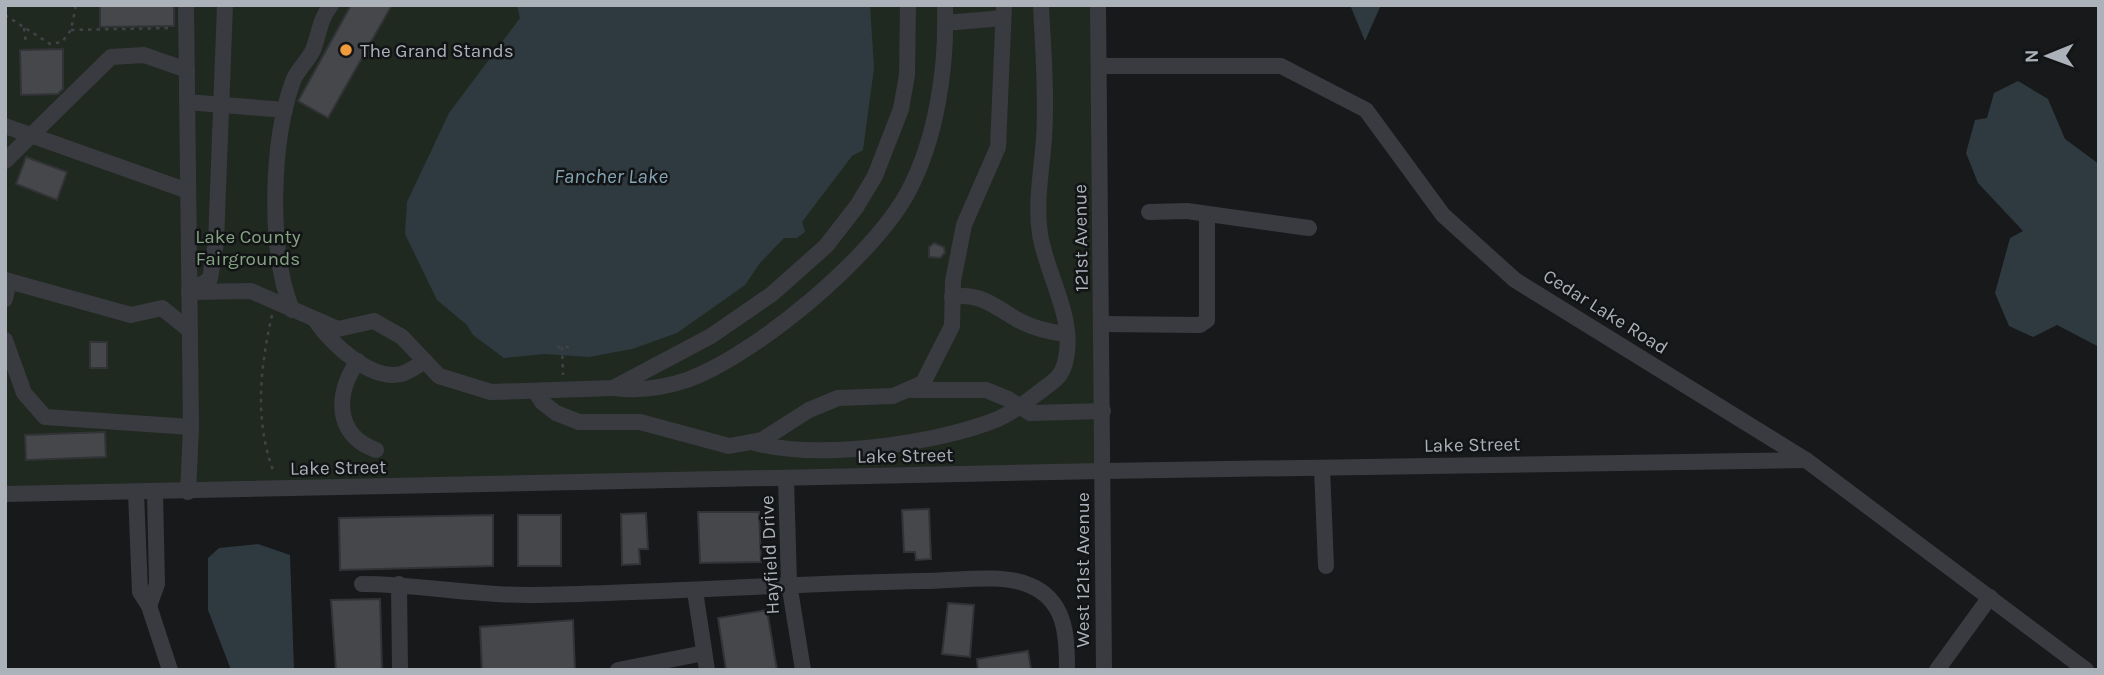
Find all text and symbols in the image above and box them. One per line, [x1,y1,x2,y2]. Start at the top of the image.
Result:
north arrow [2013,21,2083,91]
place label: The Grand Stands [360,40,514,62]
marker: The Grand Stands [338,42,354,58]
text: N [2021,49,2043,63]
water label: Fancher Lake [554,164,668,188]
street label: 121st Avenue [1069,184,1093,292]
park label: Lake County Fairgrounds [195,226,301,270]
street label: Cedar Lake Road [1539,265,1672,359]
street label: Lake Street [1424,433,1520,457]
street label: Lake Street [857,444,953,468]
street label: Lake Street [290,456,386,480]
street label: West 121st Avenue [1072,492,1094,648]
street label: Hayfield Drive [756,495,784,615]

